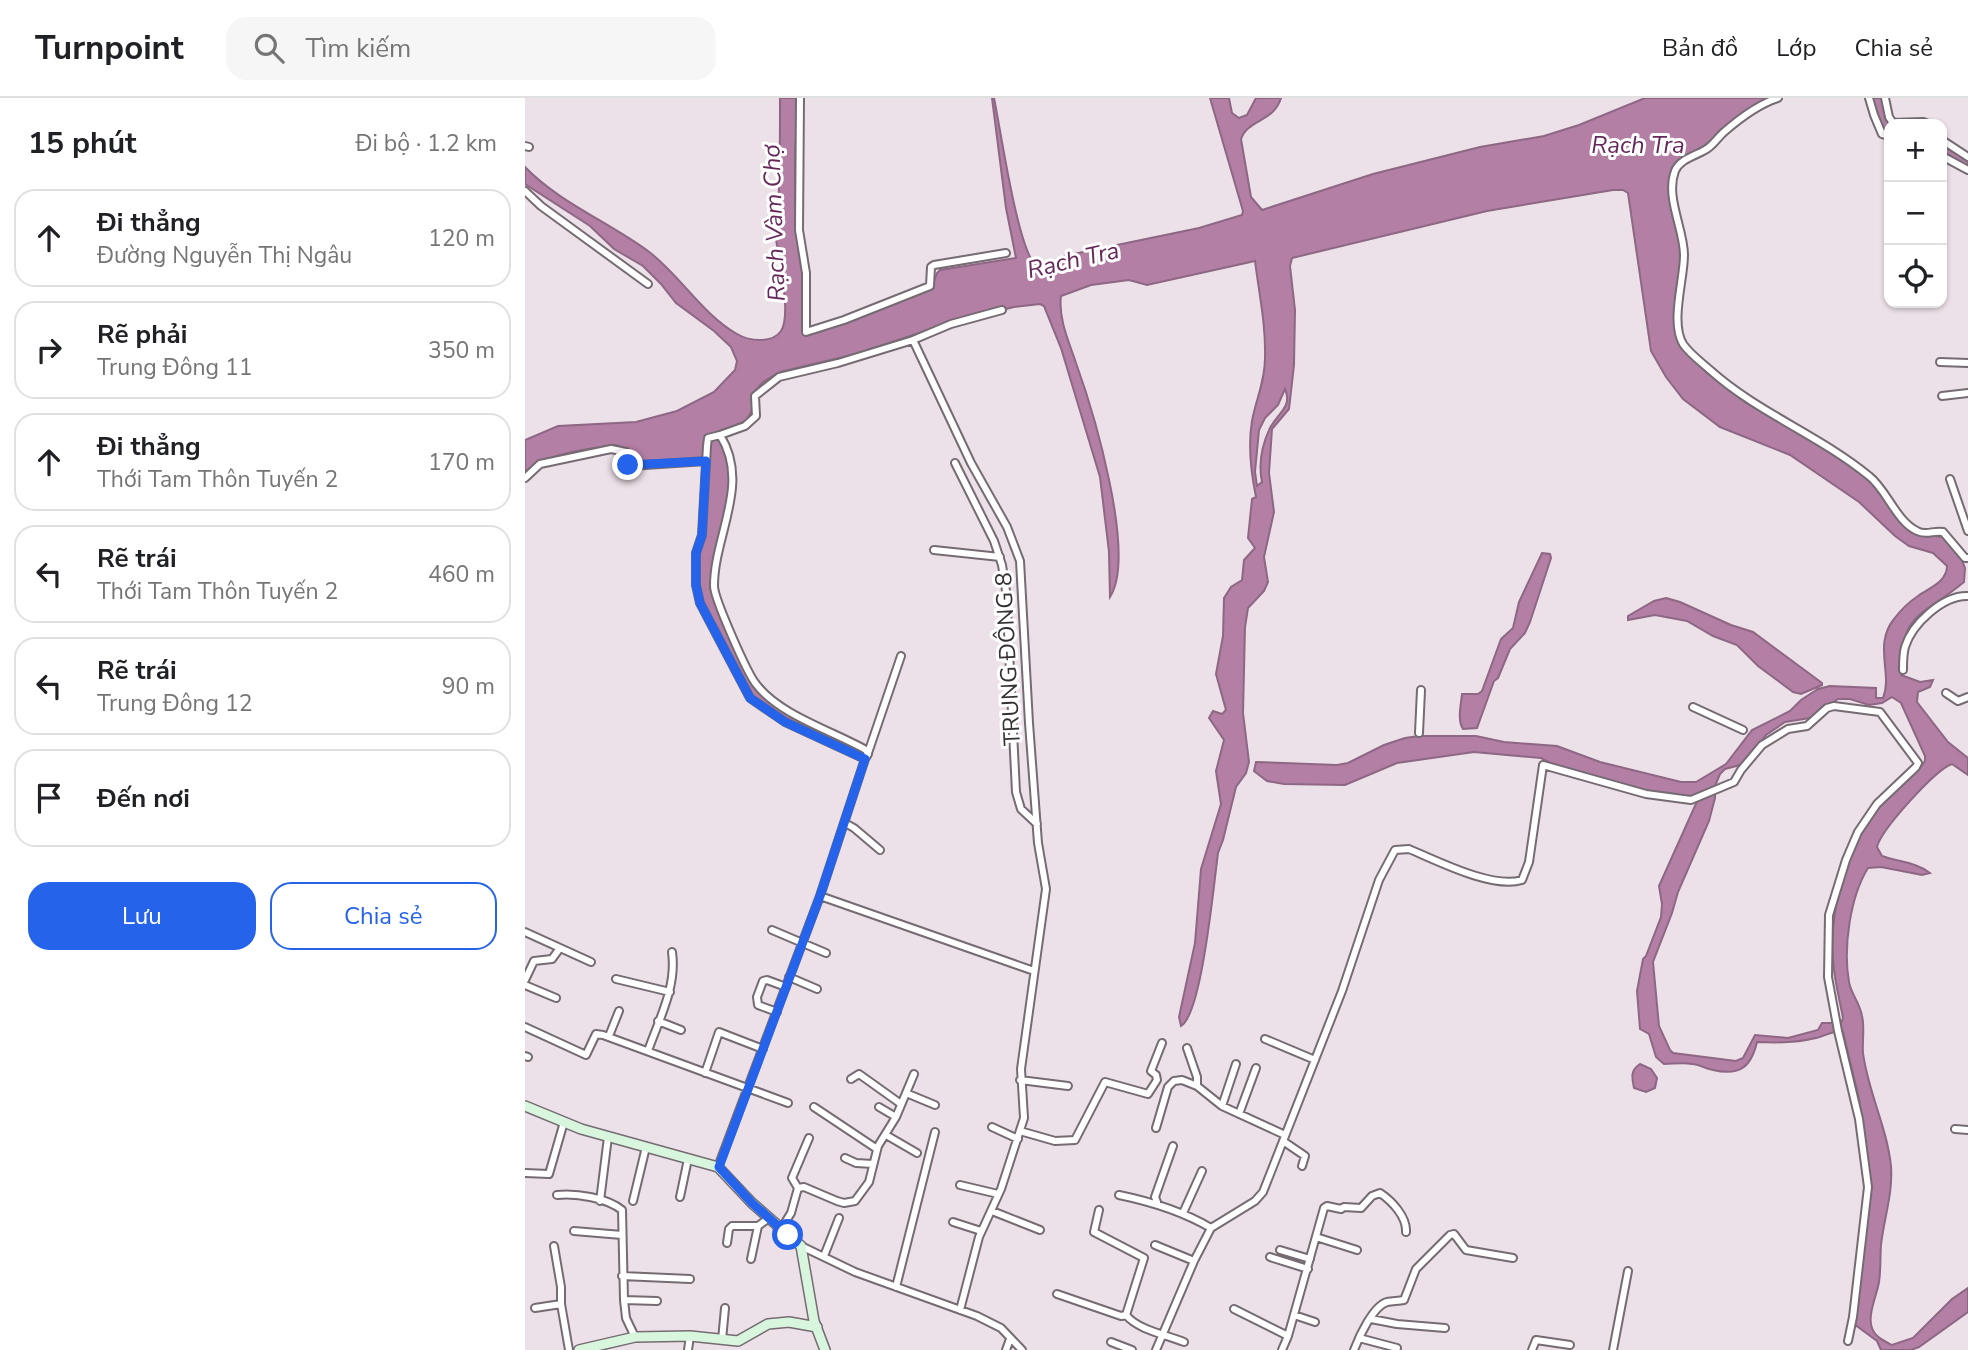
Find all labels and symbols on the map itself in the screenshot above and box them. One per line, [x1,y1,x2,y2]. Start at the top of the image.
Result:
water label: Rạch Tra [1591,129,1685,161]
water label: Rạch Vàm Chợ [755,143,793,302]
water label: Rạch Tra [1024,234,1122,286]
route end [612,449,643,480]
street label: TRUNG ĐÔNG 8 [988,571,1028,747]
route start [772,1219,803,1250]

